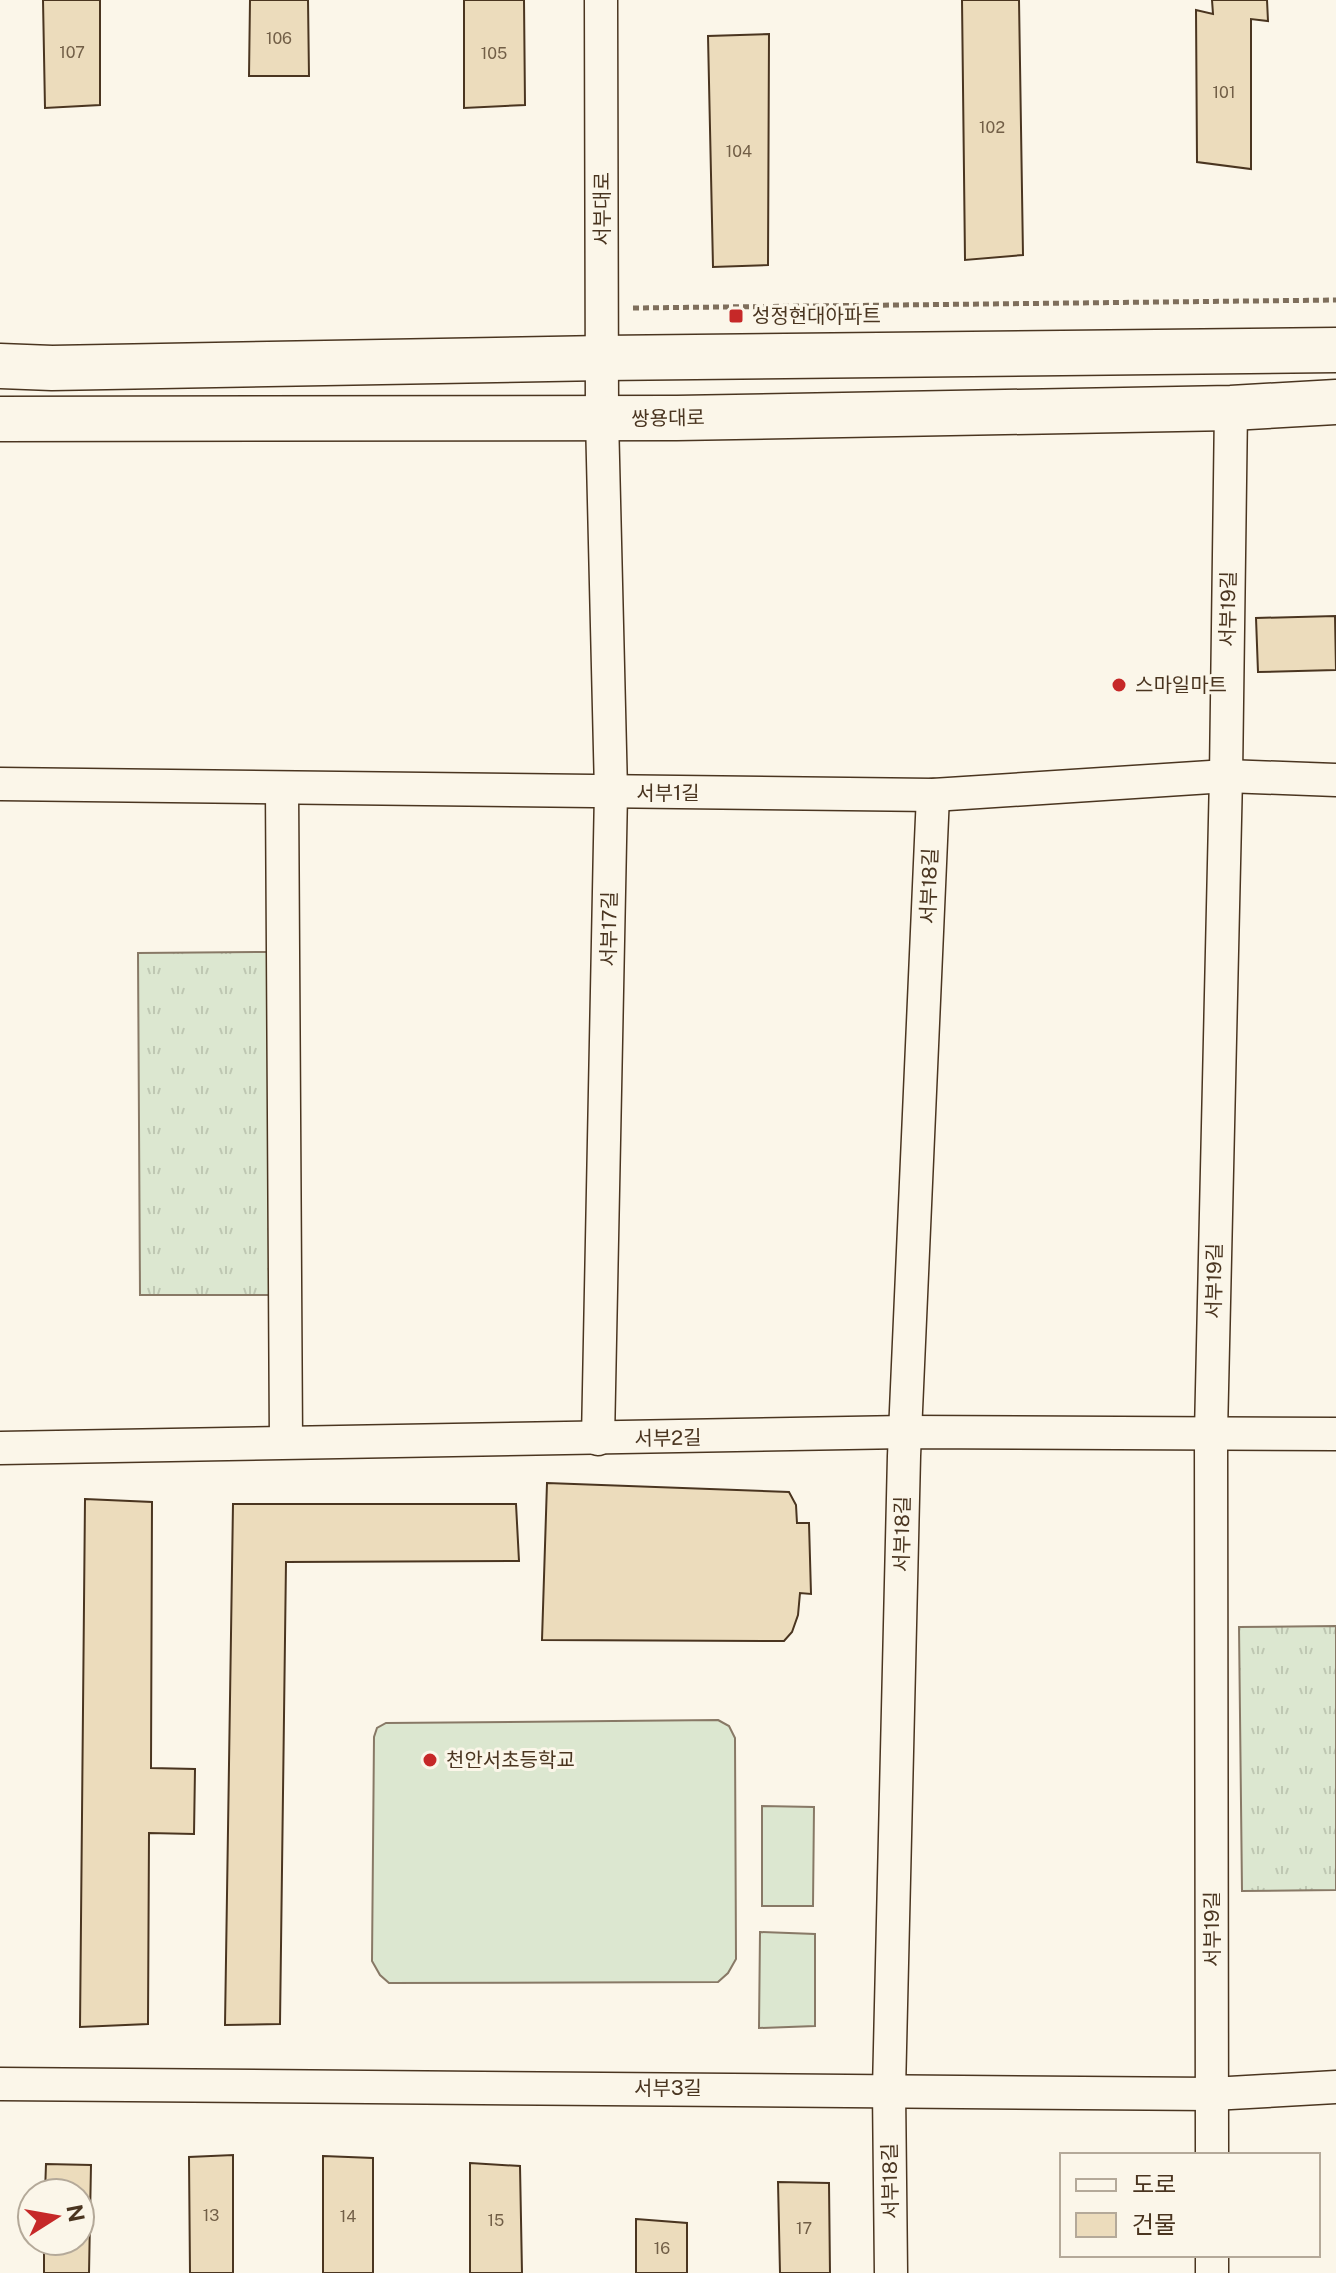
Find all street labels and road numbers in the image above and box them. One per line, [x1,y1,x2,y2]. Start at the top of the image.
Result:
street label: 서부대로 [590,172,614,246]
street label: 쌍용대로 [631,405,705,431]
street label: 서부19길 [1215,571,1241,647]
street label: 서부1길 [636,781,700,805]
street label: 서부18길 [916,847,942,925]
street label: 서부17길 [596,891,622,967]
street label: 서부19길 [1201,1243,1227,1319]
street label: 서부2길 [634,1425,702,1451]
street label: 서부18길 [889,1496,915,1572]
street label: 서부19길 [1200,1891,1224,1967]
street label: 서부3길 [634,2076,702,2100]
street label: 서부18길 [877,2143,903,2219]

